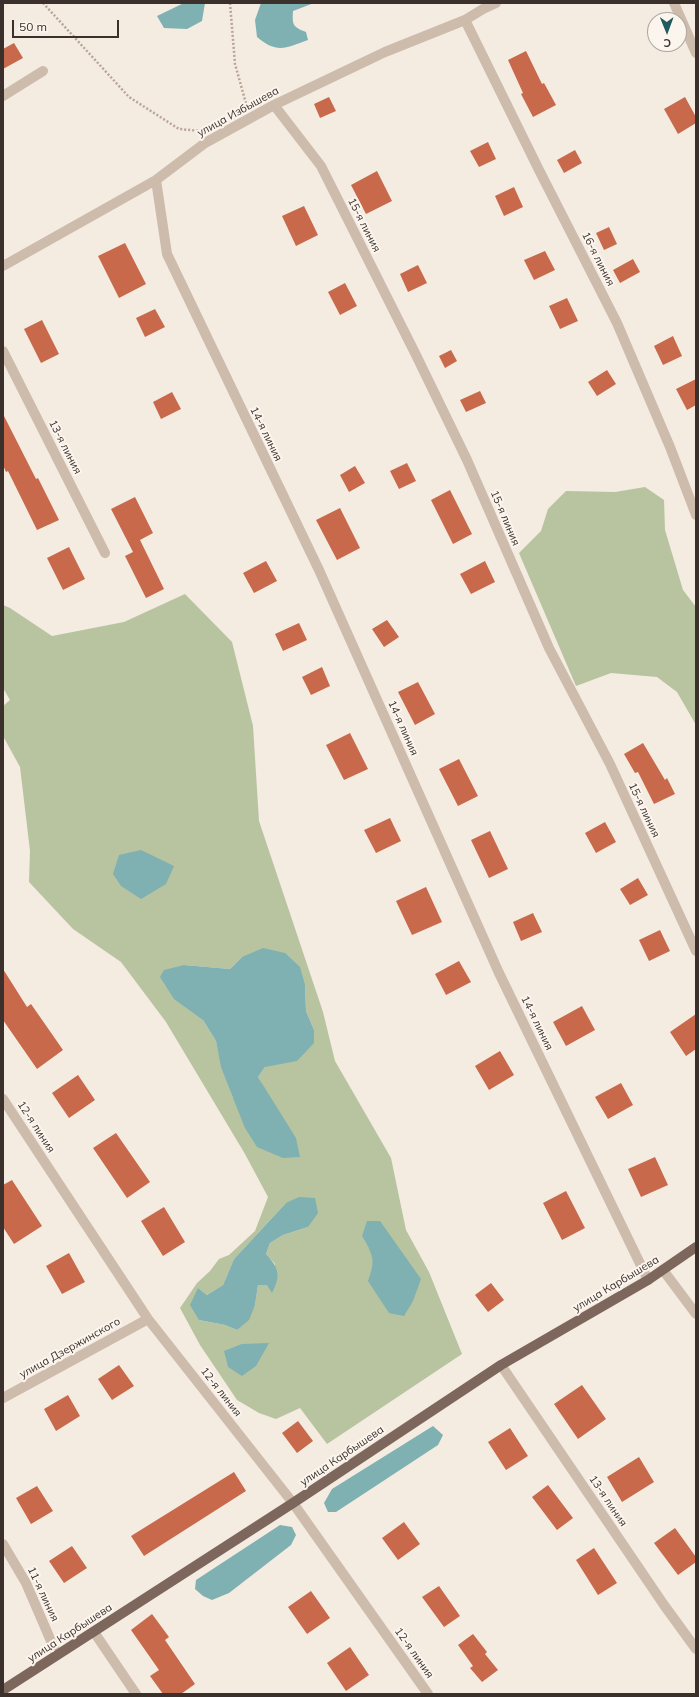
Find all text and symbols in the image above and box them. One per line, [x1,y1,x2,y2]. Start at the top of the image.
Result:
scale bar [14,12,121,38]
north arrow [647,12,687,52]
text: 50 m [19,19,47,34]
text: С [663,36,671,50]
street label: улица Избышева [195,84,281,140]
street label: 15-я линия [345,196,383,254]
street label: 16-я линия [579,230,617,288]
street label: 14-я линия [247,405,285,463]
street label: 13-я линия [46,418,84,476]
street label: 15-я линия [487,488,523,548]
street label: 14-я линия [385,698,421,758]
street label: 15-я линия [626,780,662,840]
street label: 14-я линия [518,994,556,1052]
street label: 12-я линия [14,1099,58,1155]
street label: улица Карбышева [571,1253,661,1315]
street label: улица Дзержинского [17,1315,123,1381]
street label: 12-я линия [198,1365,244,1419]
street label: улица Карбышева [298,1423,386,1489]
street label: 13-я линия [586,1473,630,1529]
street label: 11-я линия [25,1564,61,1624]
street label: улица Карбышева [25,1601,115,1665]
street label: 12-я линия [392,1625,436,1681]

